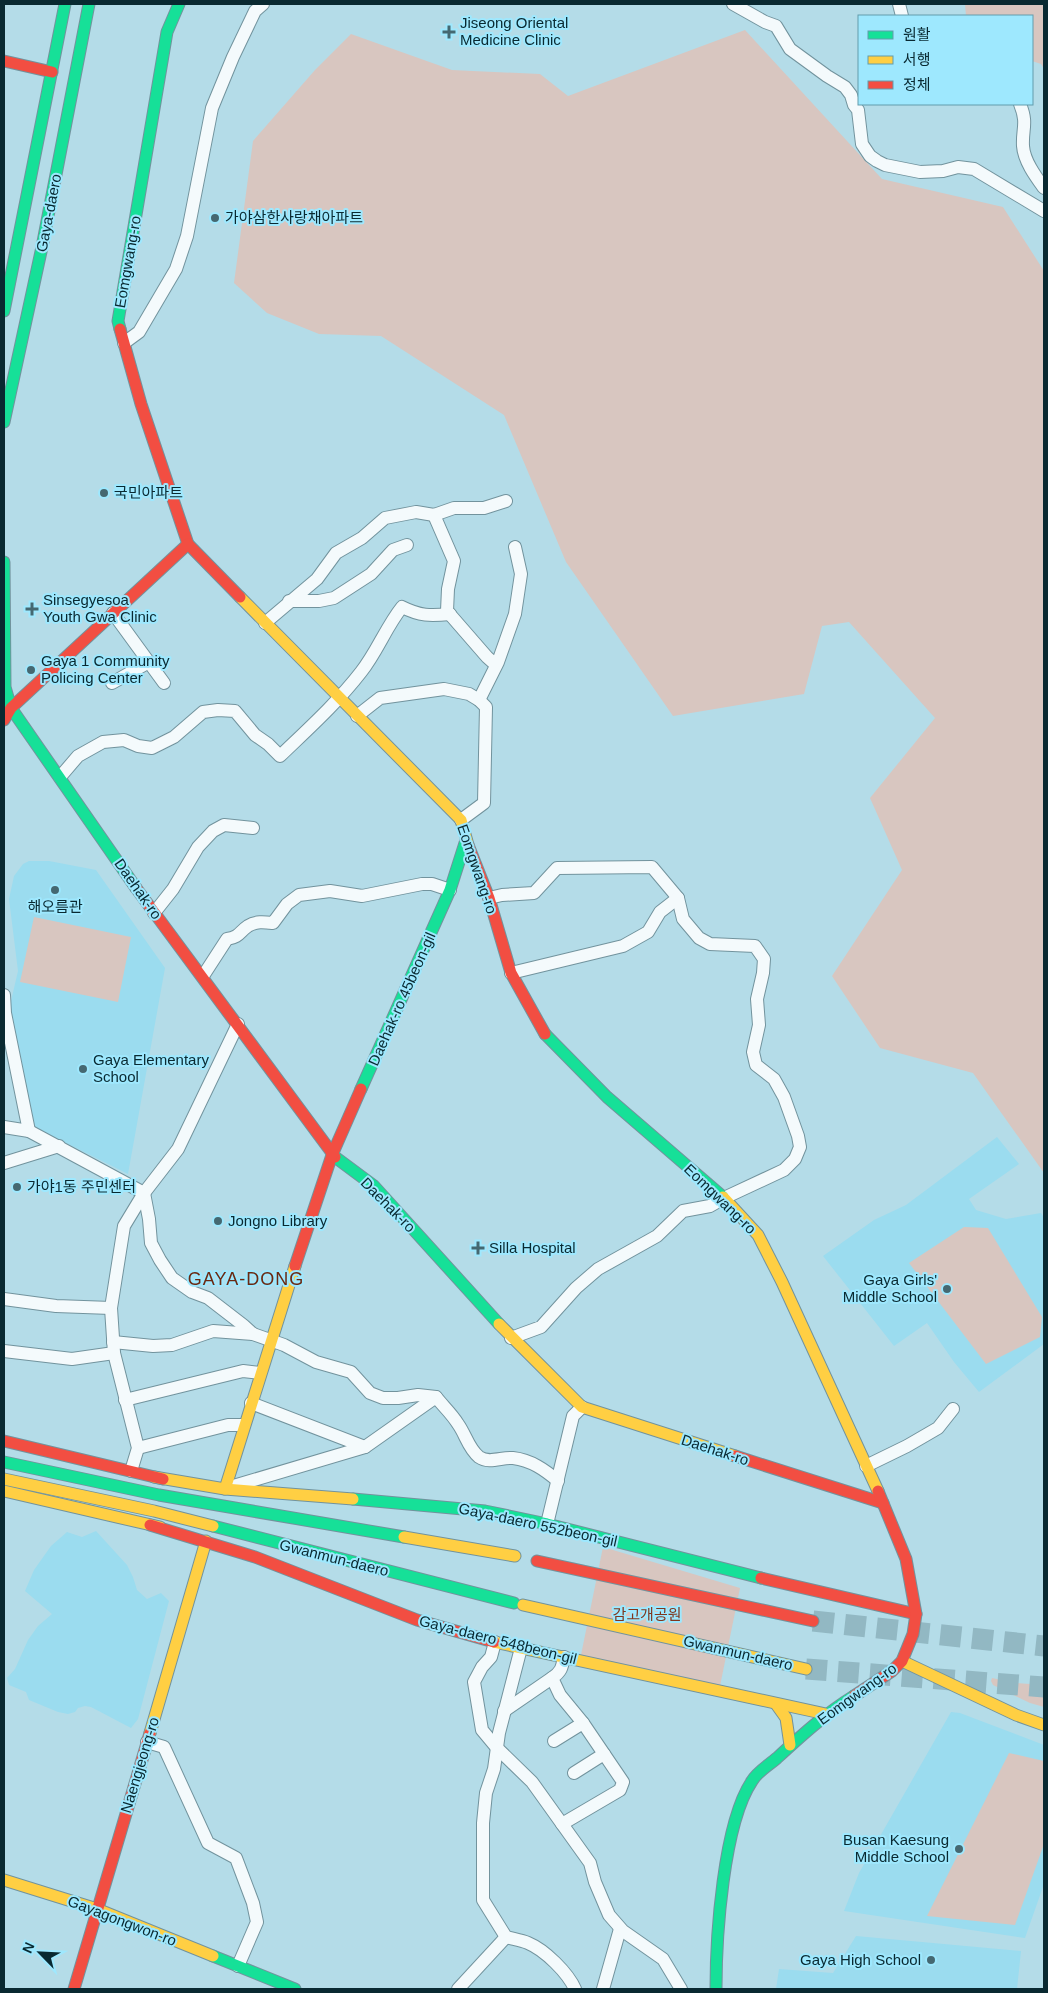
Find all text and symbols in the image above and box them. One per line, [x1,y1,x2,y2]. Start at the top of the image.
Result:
place label: Jiseong Oriental Medicine Clinic [460,14,568,48]
legend [858,15,1033,105]
marker: Jiseong Oriental Medicine Clinic [442,25,456,39]
text: 원활 [903,26,931,43]
text: 서행 [903,51,931,68]
text: 정체 [903,76,931,93]
street label: Gaya-daero [33,172,64,253]
place label: 가야삼한사랑채아파트 [225,209,363,226]
marker: 가야삼한사랑채아파트 [209,212,221,224]
street label: Eomgwang-ro [111,214,144,309]
place label: 국민아파트 [114,484,183,501]
marker: 국민아파트 [98,487,110,499]
place label: Sinsegyesoa Youth Gwa Clinic [43,591,157,625]
marker: Sinsegyesoa Youth Gwa Clinic [25,602,39,616]
place label: Gaya 1 Community Policing Center [41,652,170,686]
marker: Gaya 1 Community Policing Center [25,664,37,676]
street label: Eomgwang-ro [454,822,501,916]
street label: Daehak-ro [111,855,165,922]
marker: 해오름관 [49,884,61,896]
place label: 해오름관 [27,898,83,915]
street label: Daehak-ro 45beon-gil [364,929,439,1068]
place label: Gaya Elementary School [93,1051,209,1085]
marker: Gaya Elementary School [77,1063,89,1075]
street label: Eomgwang-ro [681,1160,760,1237]
street label: Daehak-ro [358,1174,419,1235]
place label: 가야1동 주민센터 [27,1178,136,1195]
marker: 가야1동 주민센터 [11,1181,23,1193]
place label: Jongno Library [228,1212,328,1229]
marker: Jongno Library [212,1215,224,1227]
place label: Silla Hospital [489,1239,576,1256]
marker: Silla Hospital [471,1241,485,1255]
district label: GAYA-DONG [188,1269,304,1289]
place label: Gaya Girls' Middle School [843,1271,937,1305]
marker: Gaya Girls' Middle School [941,1283,953,1295]
street label: Daehak-ro [679,1431,751,1468]
street label: Gaya-daero 552beon-gil [457,1499,619,1550]
street label: Gwanmun-daero [278,1536,390,1579]
park label: 감고개공원 [612,1606,682,1623]
street label: Gaya-daero 548beon-gil [418,1612,579,1667]
street label: Gwanmun-daero [682,1632,794,1673]
street label: Eomgwang-ro [814,1659,899,1728]
street label: Naengjeong-ro [117,1715,162,1815]
place label: Busan Kaesung Middle School [843,1831,949,1865]
marker: Busan Kaesung Middle School [953,1843,965,1855]
street label: Gayagongwon-ro [65,1892,179,1949]
north arrow [15,1928,65,1978]
text: N [19,1940,37,1956]
place label: Gaya High School [800,1951,921,1968]
marker: Gaya High School [925,1954,937,1966]

